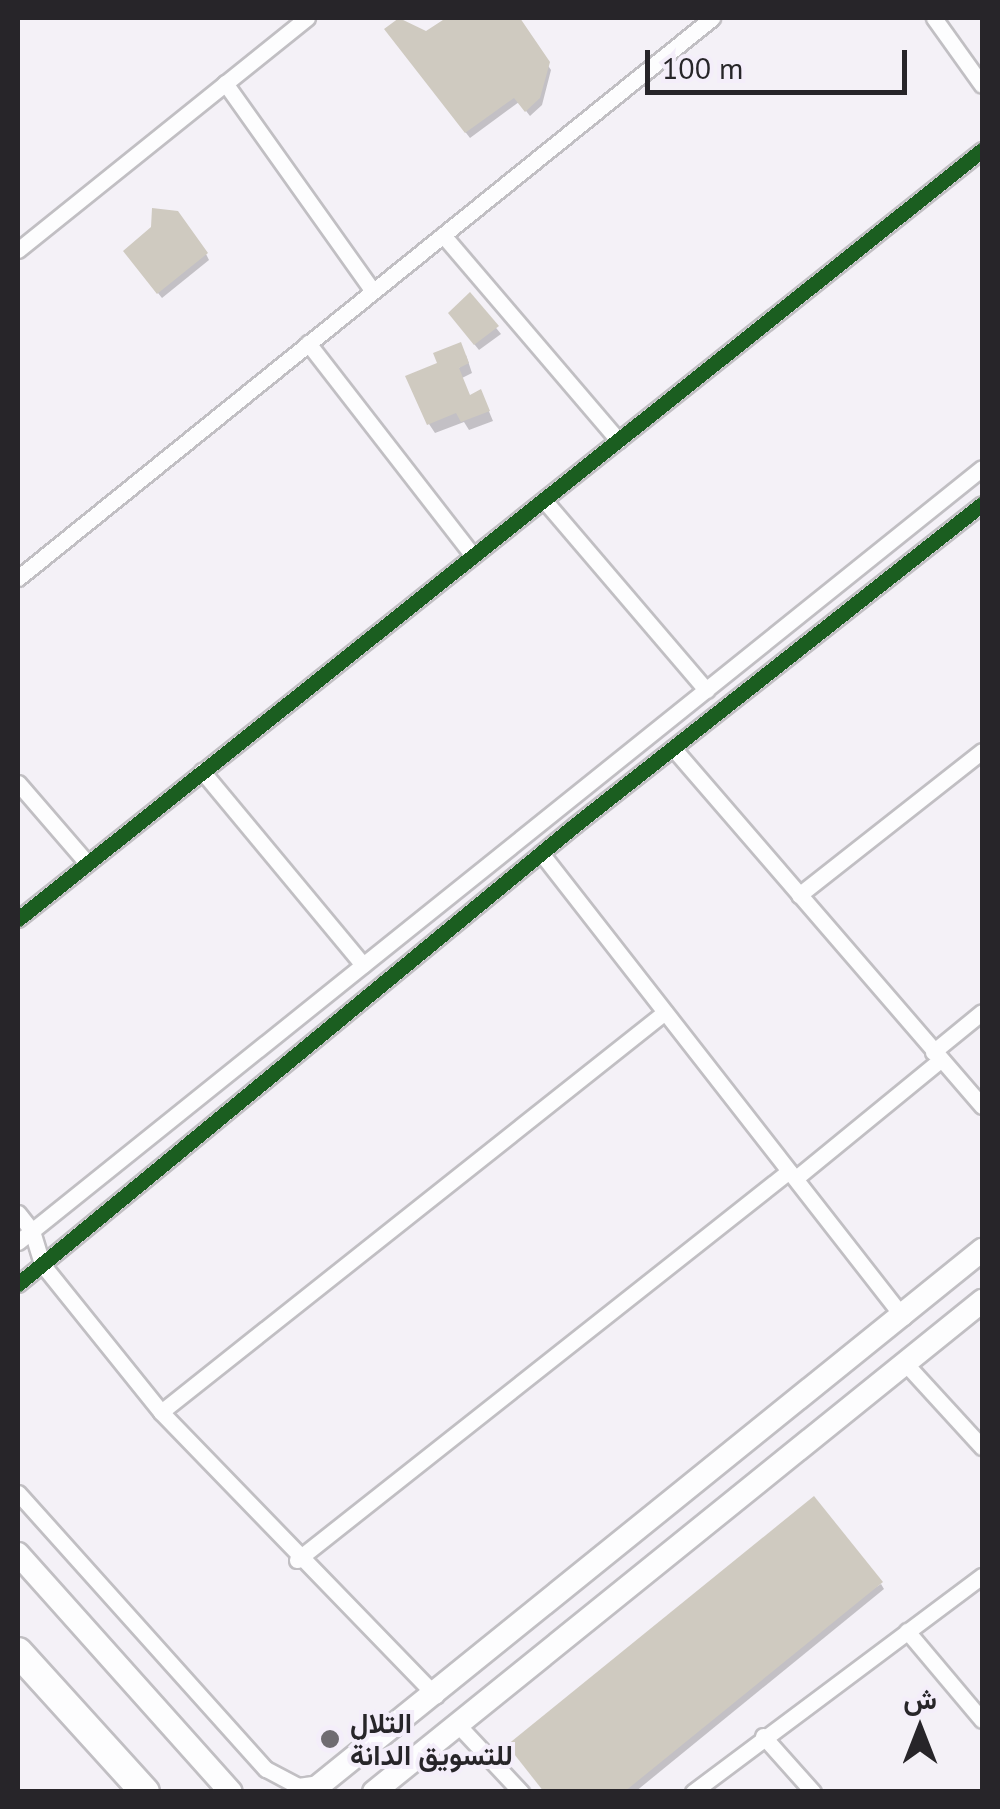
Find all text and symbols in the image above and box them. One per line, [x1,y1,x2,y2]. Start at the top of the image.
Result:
scale bar [650,30,912,92]
text: 100 m [662,48,743,87]
north arrow [870,1679,970,1779]
text: ش [903,1680,937,1717]
place label: التلال للتسويق الدانة [350,1706,513,1772]
marker: التلال للتسويق الدانة [319,1728,341,1750]

